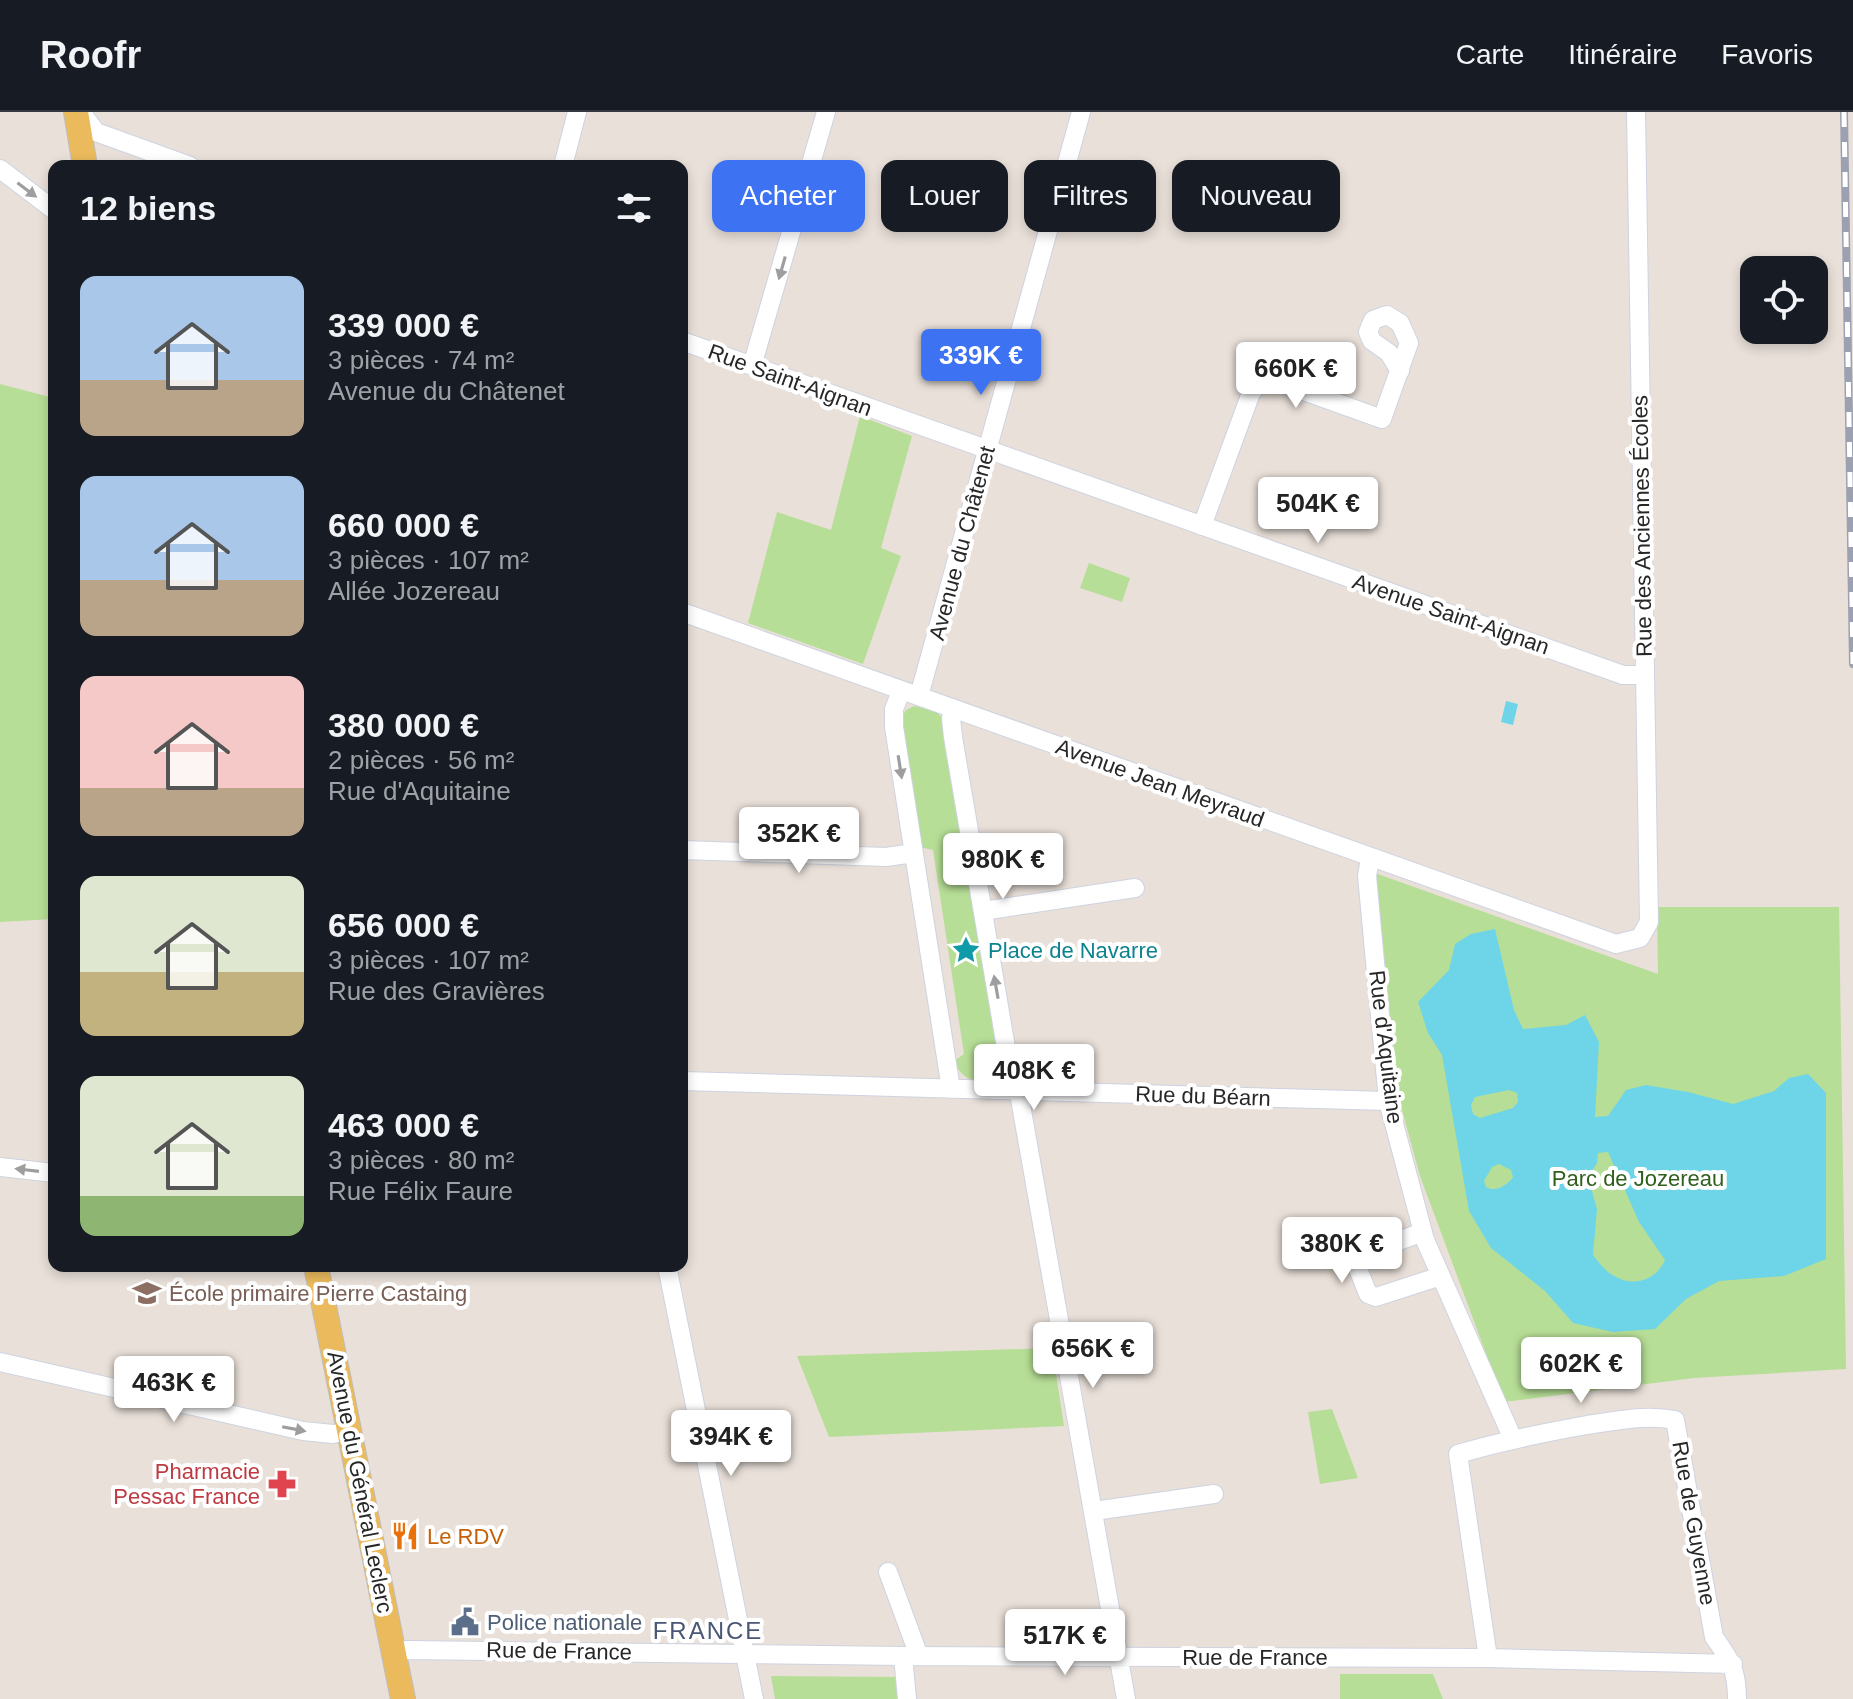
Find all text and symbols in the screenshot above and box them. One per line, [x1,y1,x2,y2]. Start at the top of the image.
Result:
text: Roofr [40,34,141,76]
text: Carte [1456,39,1524,70]
text: Itinéraire [1568,39,1677,70]
text: Favoris [1721,39,1813,70]
chip: Acheter [712,160,865,232]
chip: Louer [881,160,1008,232]
chip: Filtres [1024,160,1156,232]
chip: Nouveau [1172,160,1340,232]
one-way arrow [17,181,37,197]
icon: filters [612,186,656,230]
text: 12 biens [80,189,216,227]
one-way arrow [775,255,787,280]
map controls [1740,256,1828,344]
button: locate [1740,256,1828,344]
text: 339 000 € [328,306,479,344]
icon: home [144,308,240,404]
pin: 339K € [916,329,1046,397]
street label: Rue Saint-Aignan [705,339,875,421]
text: 339K € [939,340,1023,370]
pin: 660K € [1231,342,1361,410]
text: 3 pièces · 74 m² [328,345,514,375]
text: 660K € [1254,353,1338,383]
text: Avenue du Châtenet [328,376,565,406]
street label: Rue des Anciennes Écoles [1627,395,1657,657]
street label: Avenue du Châtenet [924,443,1000,643]
pin: 504K € [1253,477,1383,545]
text: 504K € [1276,488,1360,518]
text: 660 000 € [328,506,479,544]
icon: home [144,508,240,604]
text: 3 pièces · 107 m² [328,545,529,575]
street label: Avenue Saint-Aignan [1349,569,1553,659]
text: Allée Jozereau [328,576,500,606]
text: 380 000 € [328,706,479,744]
icon: home [144,708,240,804]
street label: Avenue Jean Meyraud [1052,734,1268,832]
text: 2 pièces · 56 m² [328,745,514,775]
one-way arrow [894,755,907,780]
text: Rue d'Aquitaine [328,776,511,806]
pin: 352K € [734,807,864,875]
text: 352K € [757,818,841,848]
pin: 980K € [938,833,1068,901]
text: 980K € [961,844,1045,874]
text: 656 000 € [328,906,479,944]
icon: home [144,908,240,1004]
place icon: Place de Navarre [951,935,981,965]
place label: Place de Navarre [988,938,1158,963]
text: 3 pièces · 107 m² [328,945,529,975]
street label: Rue d'Aquitaine [1364,969,1408,1125]
one-way arrow [989,974,1002,999]
text: Rue des Gravières [328,976,545,1006]
pin: 408K € [969,1044,1099,1112]
text: 408K € [992,1055,1076,1085]
street label: Rue du Béarn [1135,1081,1271,1111]
text: 463 000 € [328,1106,479,1144]
icon: home [144,1108,240,1204]
text: 3 pièces · 80 m² [328,1145,514,1175]
one-way arrow [14,1163,39,1176]
park label: Parc de Jozereau [1552,1166,1724,1191]
text: Rue Félix Faure [328,1176,513,1206]
pin: 380K € [1277,1217,1407,1285]
text: 380K € [1300,1228,1384,1258]
school or university icon: École primaire Pierre Castaing [132,1278,162,1308]
place label: École primaire Pierre Castaing [169,1281,467,1306]
pin: 656K € [1028,1322,1158,1390]
text: 656K € [1051,1333,1135,1363]
pin: 602K € [1516,1337,1646,1405]
text: 602K € [1539,1348,1623,1378]
street label: Avenue du Général Leclerc [322,1349,398,1615]
pin: 463K € [109,1356,239,1424]
text: 463K € [132,1367,216,1397]
pin: 394K € [666,1410,796,1478]
text: 394K € [689,1421,773,1451]
one-way arrow [282,1423,307,1436]
street label: Rue de Guyenne [1667,1439,1721,1607]
place label: Pharmacie Pessac France [113,1459,260,1509]
pharmacy icon: Pharmacie Pessac France [267,1469,297,1499]
restaurant icon: Le RDV [390,1521,420,1551]
place label: Le RDV [427,1524,504,1549]
public building icon: Police nationale [450,1607,480,1637]
pin: 517K € [1000,1609,1130,1677]
place label: Police nationale [487,1610,642,1635]
district label: FRANCE [653,1617,763,1644]
text: 517K € [1023,1620,1107,1650]
street label: Rue de France [486,1637,632,1665]
street label: Rue de France [1182,1645,1328,1670]

